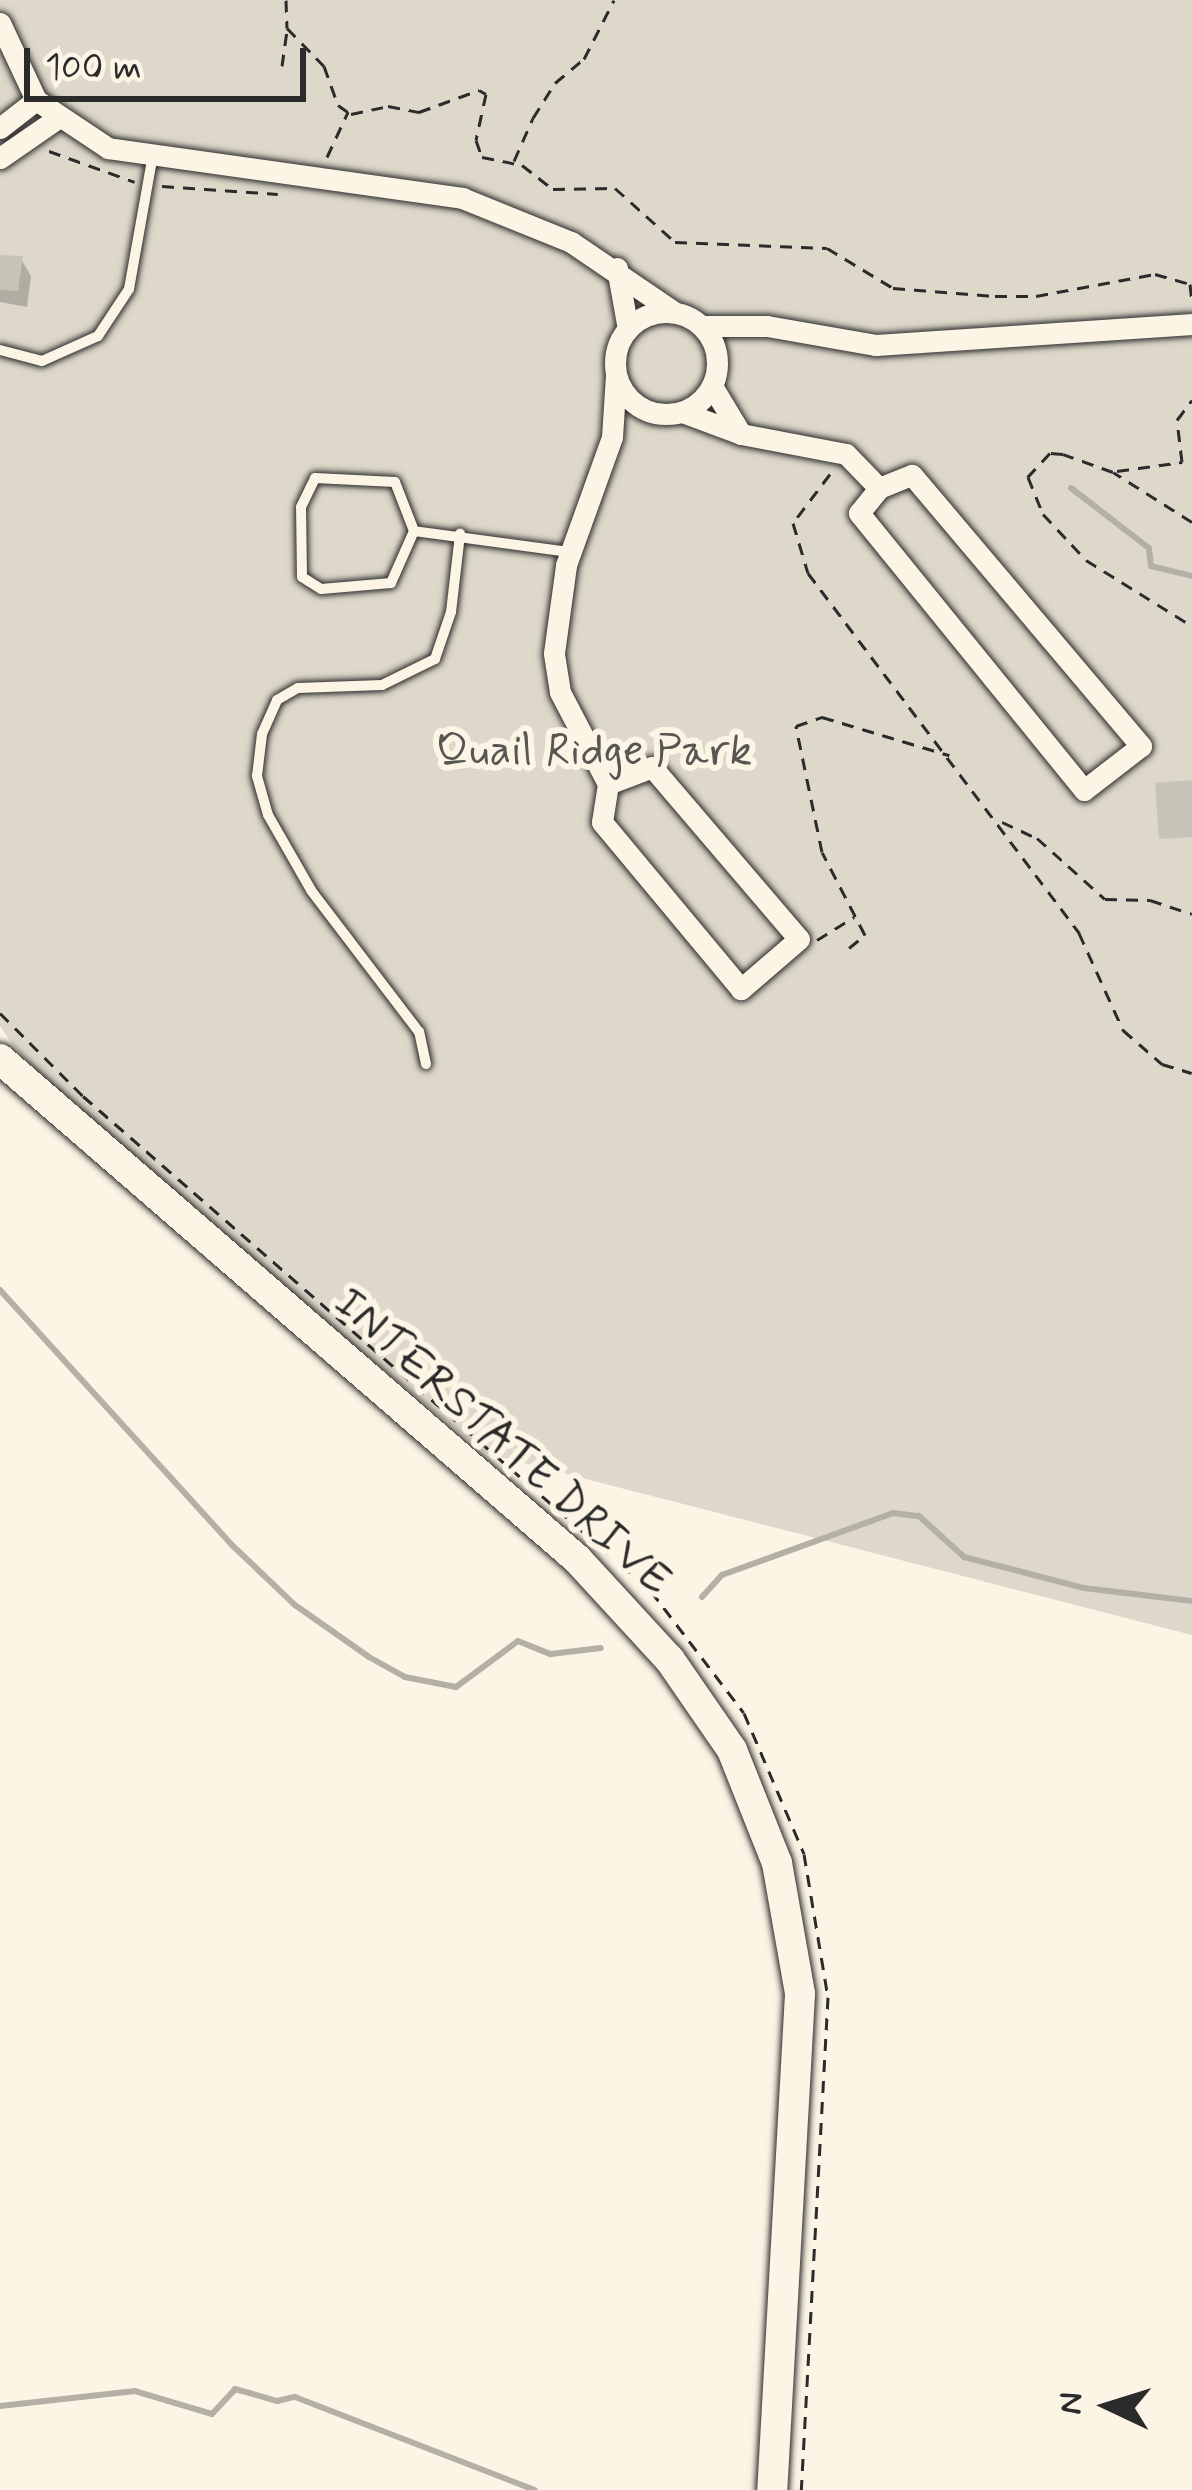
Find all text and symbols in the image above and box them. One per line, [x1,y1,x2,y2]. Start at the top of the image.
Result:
scale bar [30,24,312,98]
text: 100 m [45,45,142,92]
park label: Quail Ridge Park [437,725,751,779]
street label: INTERSTATE DRIVE [321,1275,683,1609]
north arrow [1048,2346,1168,2466]
text: N [1049,2391,1095,2416]

